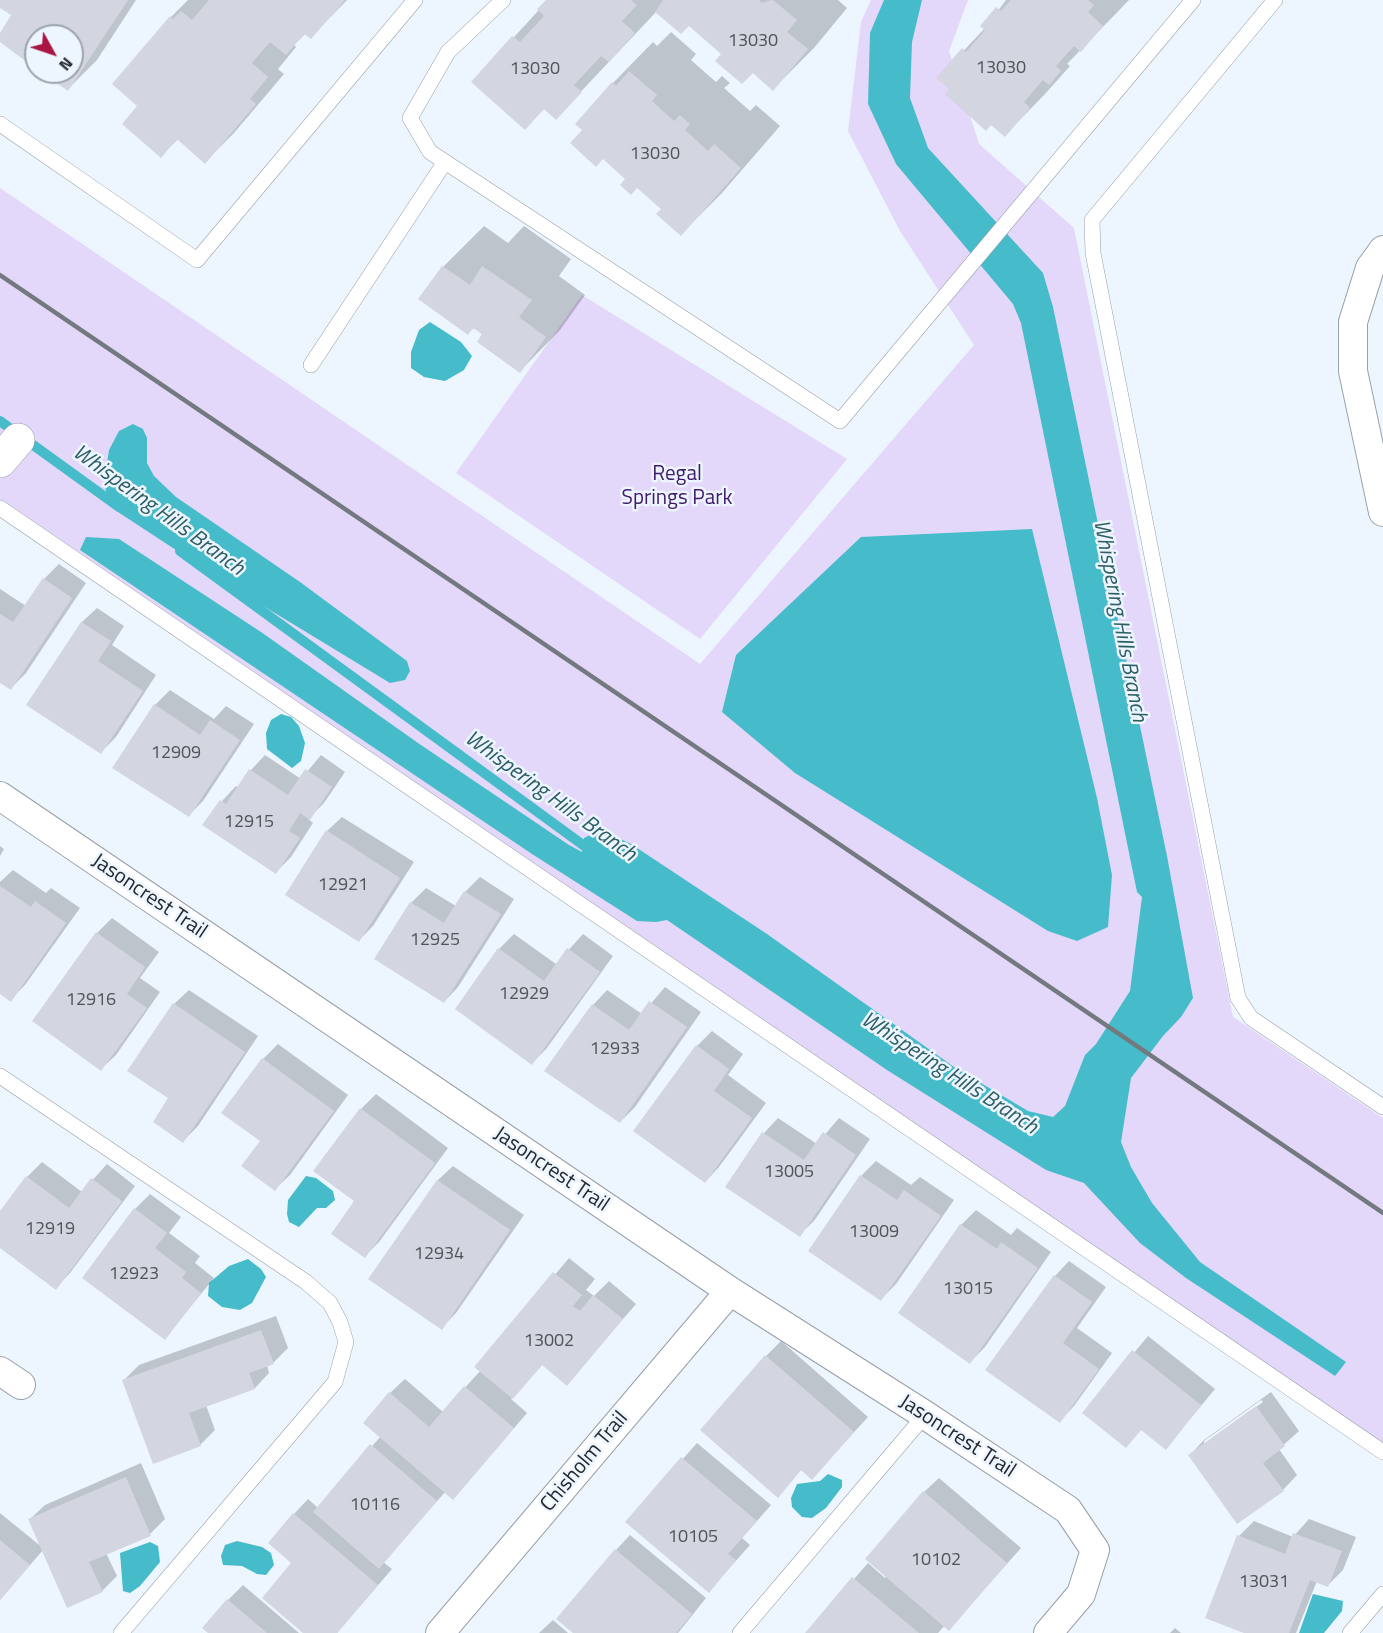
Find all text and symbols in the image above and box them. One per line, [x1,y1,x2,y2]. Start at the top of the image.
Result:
north arrow [24,24,84,84]
house number: 13030 [728,31,778,53]
text: N [53,52,79,76]
house number: 13030 [976,58,1026,80]
house number: 13030 [510,59,560,81]
house number: 13030 [630,144,680,166]
water label: Whispering Hills Branch [67,440,249,582]
park label: Regal Springs Park [622,462,732,512]
water label: Whispering Hills Branch [1086,518,1152,724]
water label: Whispering Hills Branch [459,726,641,868]
house number: 12909 [151,743,201,765]
house number: 12915 [224,812,274,834]
street label: Jasoncrest Trail [87,849,211,945]
house number: 12921 [318,875,368,897]
house number: 12925 [410,930,460,952]
house number: 12929 [499,984,549,1006]
house number: 12916 [66,990,116,1012]
water label: Whispering Hills Branch [856,1007,1042,1141]
house number: 12933 [590,1039,640,1061]
street label: Jasoncrest Trail [489,1122,613,1218]
house number: 13005 [764,1162,814,1184]
house number: 12919 [25,1219,75,1241]
house number: 13009 [849,1222,899,1244]
house number: 12934 [414,1244,464,1266]
house number: 12923 [109,1264,159,1286]
house number: 13015 [943,1279,993,1301]
house number: 13002 [524,1331,574,1353]
street label: Jasoncrest Trail [894,1390,1020,1484]
street label: Chisholm Trail [536,1407,634,1517]
house number: 10116 [350,1495,400,1517]
house number: 10105 [668,1527,718,1549]
house number: 10102 [911,1550,961,1572]
house number: 13031 [1239,1572,1289,1594]

